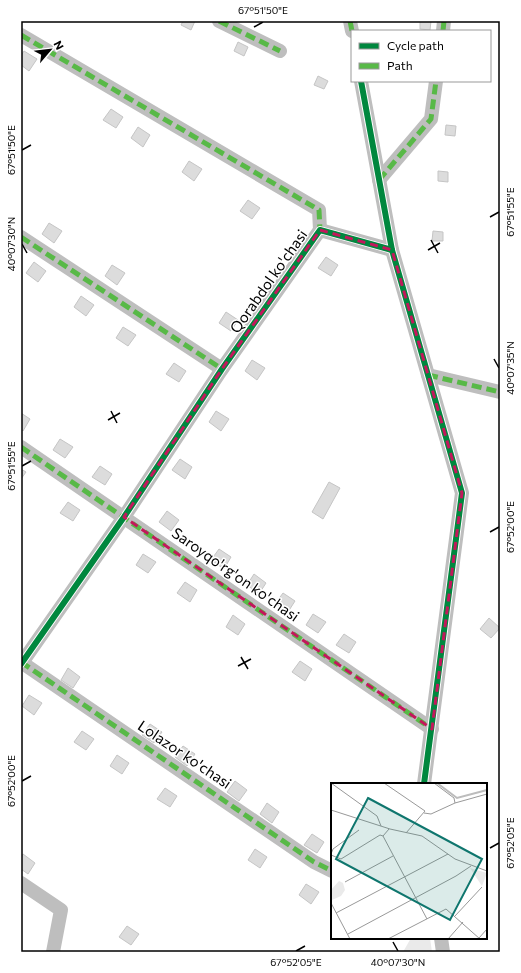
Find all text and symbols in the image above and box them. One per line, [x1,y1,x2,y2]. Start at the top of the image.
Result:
text: 67°51'50"E [238,4,288,16]
north arrow [30,30,70,70]
legend [351,30,491,82]
text: N [52,38,67,52]
text: Cycle path [387,38,444,52]
text: Path [387,58,413,72]
text: 67°51'50"E [5,125,17,175]
text: 67°51'55"E [504,187,516,237]
text: 40°07'30"N [5,217,17,271]
street label: Qorabdol ko'chasi [226,226,310,336]
text: 40°07'35"N [504,341,516,395]
text: 67°51'55"E [5,441,17,491]
text: 67°52'00"E [504,501,516,553]
street label: Saroyqo'rg'on ko'chasi [169,523,303,625]
street label: Lolazor ko'chasi [135,716,235,792]
text: 67°52'00"E [5,755,17,807]
inset map [331,783,487,939]
text: 67°52'05"E [504,817,516,869]
text: 67°52'05"E [270,956,322,968]
text: 40°07'30"N [371,956,425,968]

